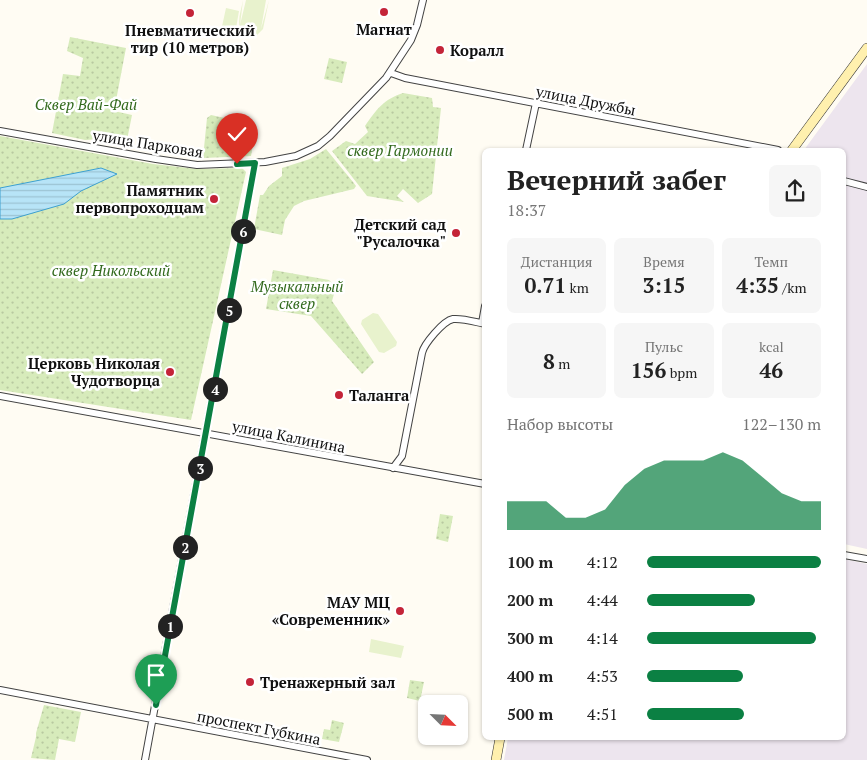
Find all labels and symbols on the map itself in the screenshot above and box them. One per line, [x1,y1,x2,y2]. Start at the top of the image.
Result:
marker: Магнат [378,6,390,18]
marker: Пневматический тир (10 метров) [184,7,196,19]
place label: Магнат [356,19,412,39]
place label: Пневматический тир (10 метров) [125,20,255,57]
place label: Коралл [450,40,504,60]
marker: Коралл [434,44,446,56]
street label: улица Дружбы [533,80,638,119]
park label: Сквер Вай-Фай [35,94,137,114]
pin [216,113,258,164]
street label: улица Парковая [90,124,205,162]
park label: сквер Гармонии [347,140,453,160]
place label: Памятник первопроходцам [76,180,204,217]
marker: Памятник первопроходцам [208,193,220,205]
place label: Детский сад "Русалочка" [354,214,446,251]
pin: 6 [230,218,256,244]
marker: Детский сад "Русалочка" [450,227,462,239]
park label: сквер Никольский [52,260,170,280]
park label: Музыкальный сквер [250,276,343,313]
pin: 5 [216,298,242,322]
place label: Церковь Николая Чудотворца [28,353,161,390]
marker: Церковь Николая Чудотворца [164,366,176,378]
pin: 4 [202,376,228,402]
place label: Таланга [349,385,410,405]
marker: Таланга [333,389,345,401]
street label: улица Калинина [230,415,348,457]
pin: 3 [188,456,212,480]
pin: 2 [172,534,198,560]
place label: МАУ МЦ «Современник» [272,592,390,629]
marker: МАУ МЦ «Современник» [394,605,406,617]
pin: 1 [158,614,182,638]
pin [135,654,177,705]
place label: Тренажерный зал [260,672,395,692]
marker: Тренажерный зал [244,676,256,688]
north arrow [418,695,468,745]
street label: проспект Губкина [195,705,323,749]

